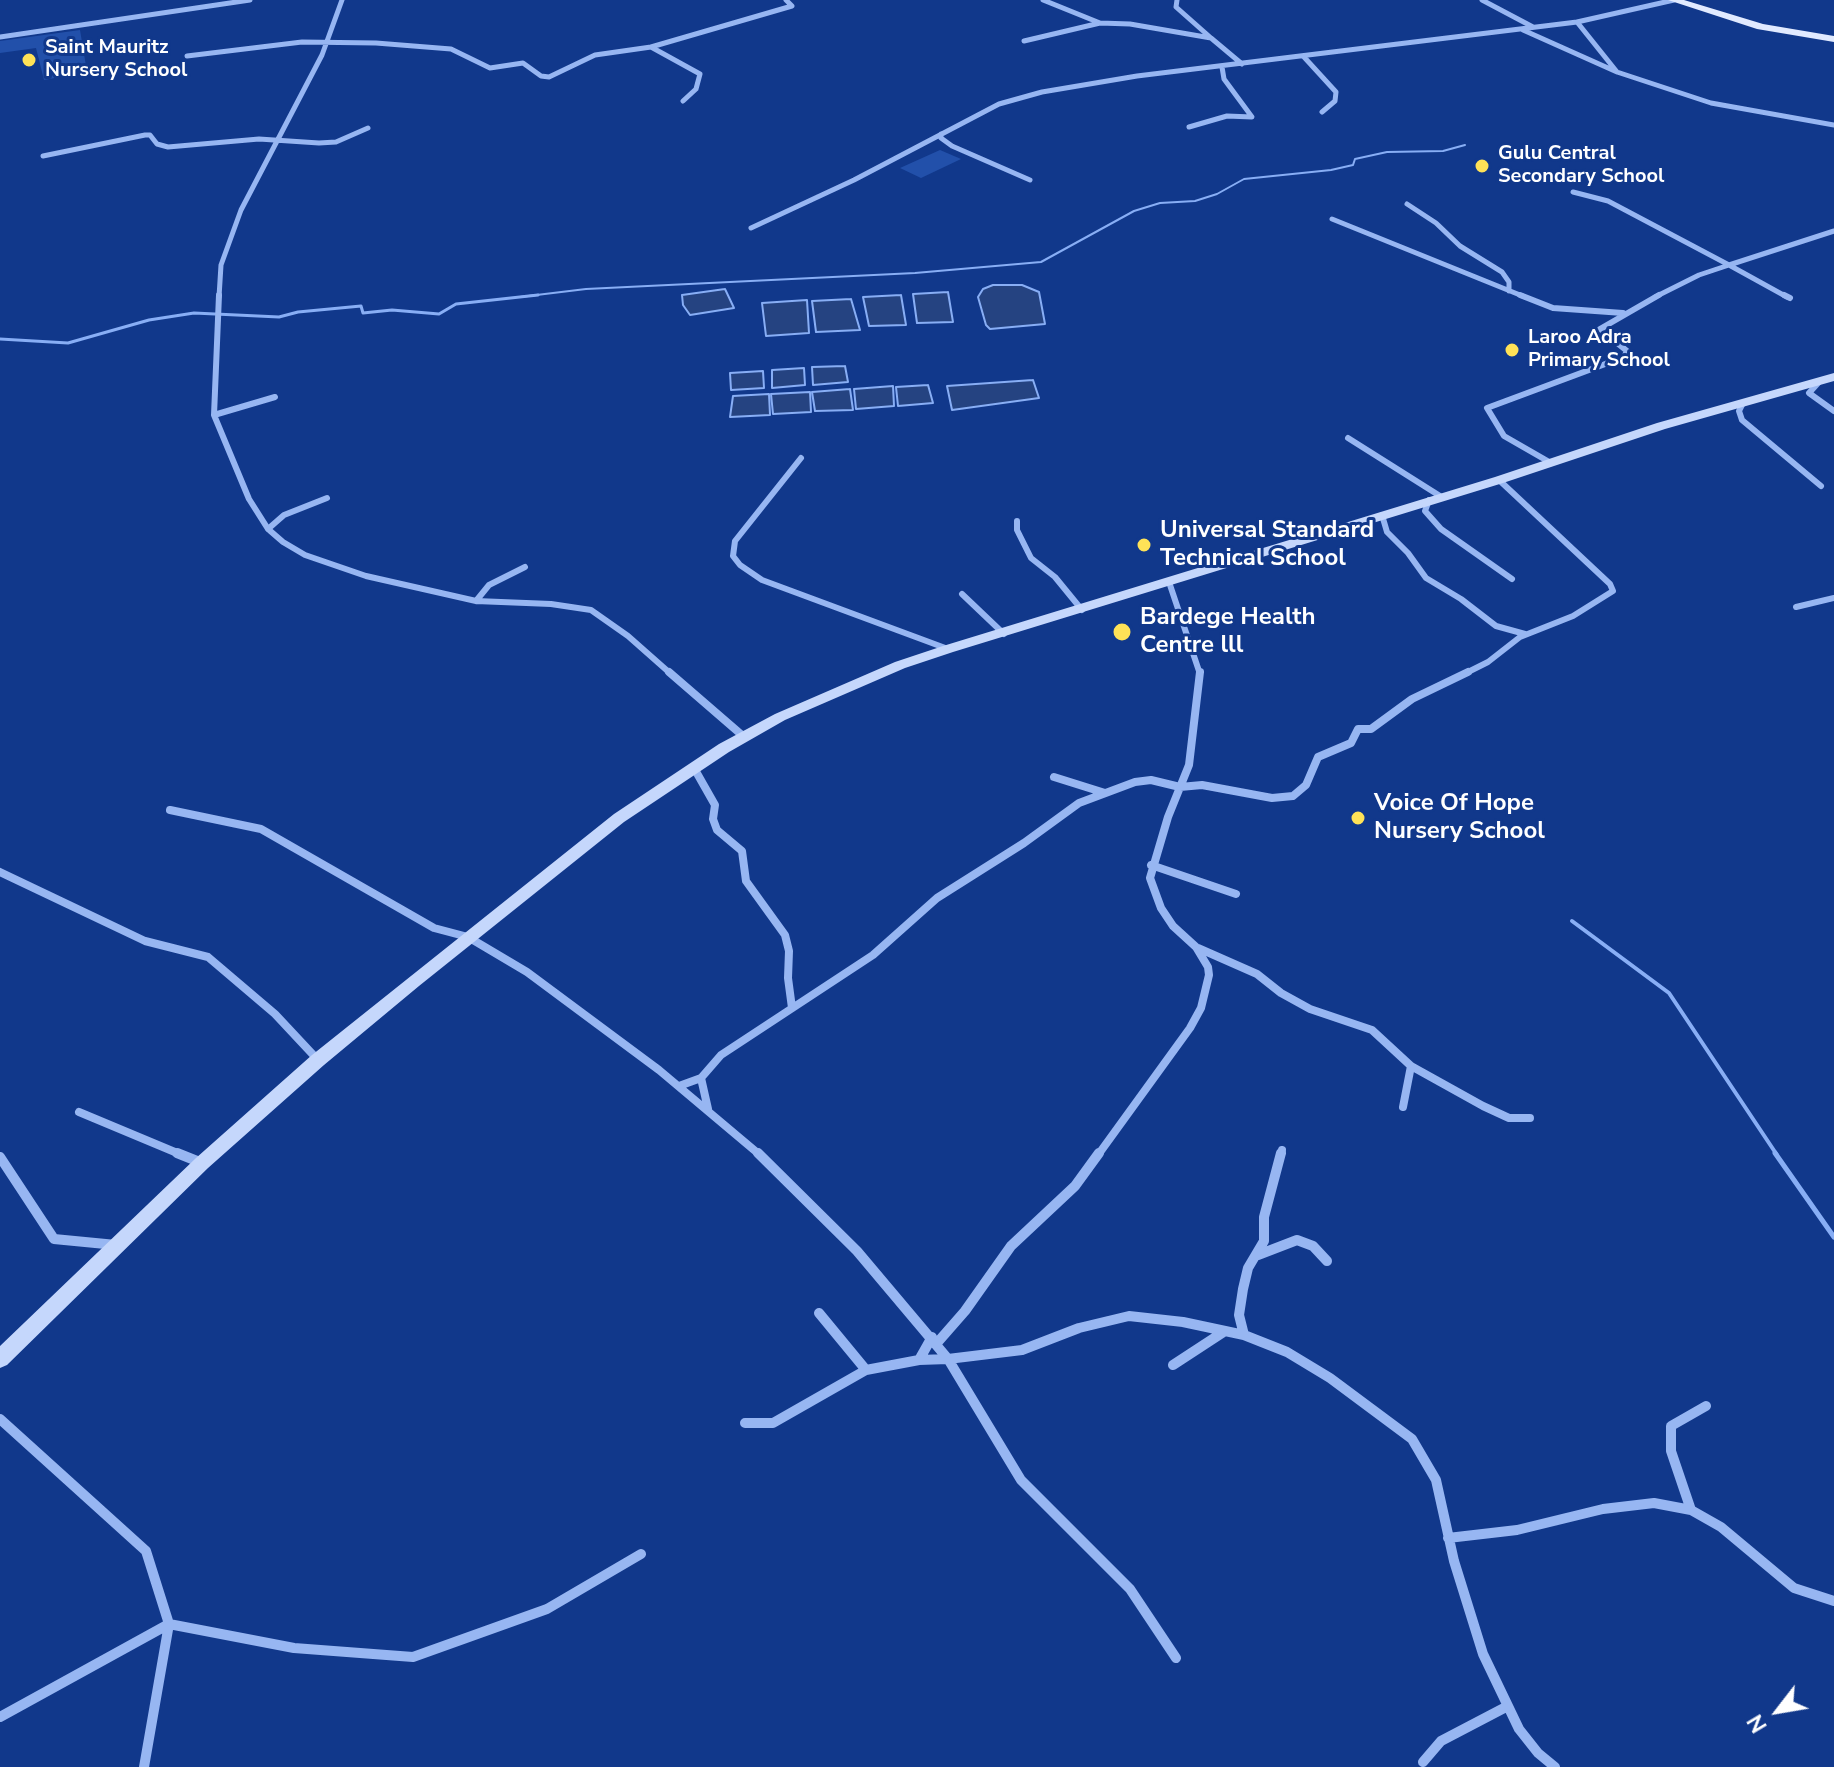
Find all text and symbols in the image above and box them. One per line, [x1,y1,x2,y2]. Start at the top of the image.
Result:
place label: Saint Mauritz Nursery School [45,36,187,83]
marker: Saint Mauritz Nursery School [20,51,38,69]
place label: Gulu Central Secondary School [1498,142,1664,189]
marker: Gulu Central Secondary School [1473,157,1491,175]
place label: Laroo Adra Primary School [1528,326,1670,373]
marker: Laroo Adra Primary School [1503,341,1521,359]
place label: Universal Standard Technical School [1160,517,1374,573]
marker: Universal Standard Technical School [1135,536,1153,554]
place label: Bardege Health Centre lll [1140,604,1316,660]
marker: Bardege Health Centre lll [1111,621,1133,643]
place label: Voice Of Hope Nursery School [1374,790,1545,846]
marker: Voice Of Hope Nursery School [1349,809,1367,827]
north arrow [1738,1671,1818,1751]
text: N [1740,1709,1775,1738]

